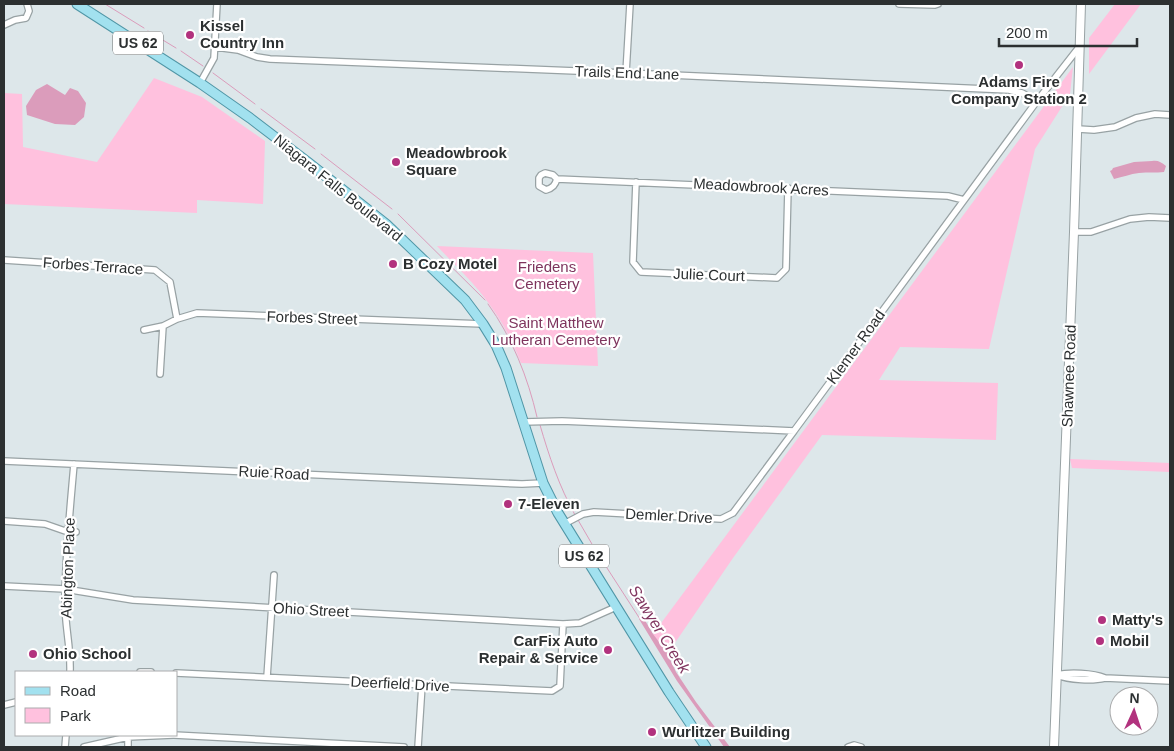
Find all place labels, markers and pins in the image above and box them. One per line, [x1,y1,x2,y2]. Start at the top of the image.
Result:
place label: Kissel Country Inn [200,17,284,51]
marker: Kissel Country Inn [184,29,196,41]
marker: Adams Fire Company Station 2 [1013,59,1025,71]
place label: Adams Fire Company Station 2 [951,73,1087,107]
place label: Meadowbrook Square [406,144,507,178]
marker: Meadowbrook Square [390,156,402,168]
place label: B Cozy Motel [403,255,497,272]
marker: B Cozy Motel [387,258,399,270]
place label: 7-Eleven [518,495,580,512]
marker: 7-Eleven [502,498,514,510]
place label: Matty's [1112,611,1163,628]
marker: Matty's [1096,614,1108,626]
place label: CarFix Auto Repair & Service [479,632,598,666]
place label: Mobil [1110,632,1149,649]
marker: Mobil [1094,635,1106,647]
marker: CarFix Auto Repair & Service [602,644,614,656]
place label: Ohio School [43,645,131,662]
marker: Ohio School [27,648,39,660]
place label: Wurlitzer Building [662,723,790,740]
marker: Wurlitzer Building [646,726,658,738]

